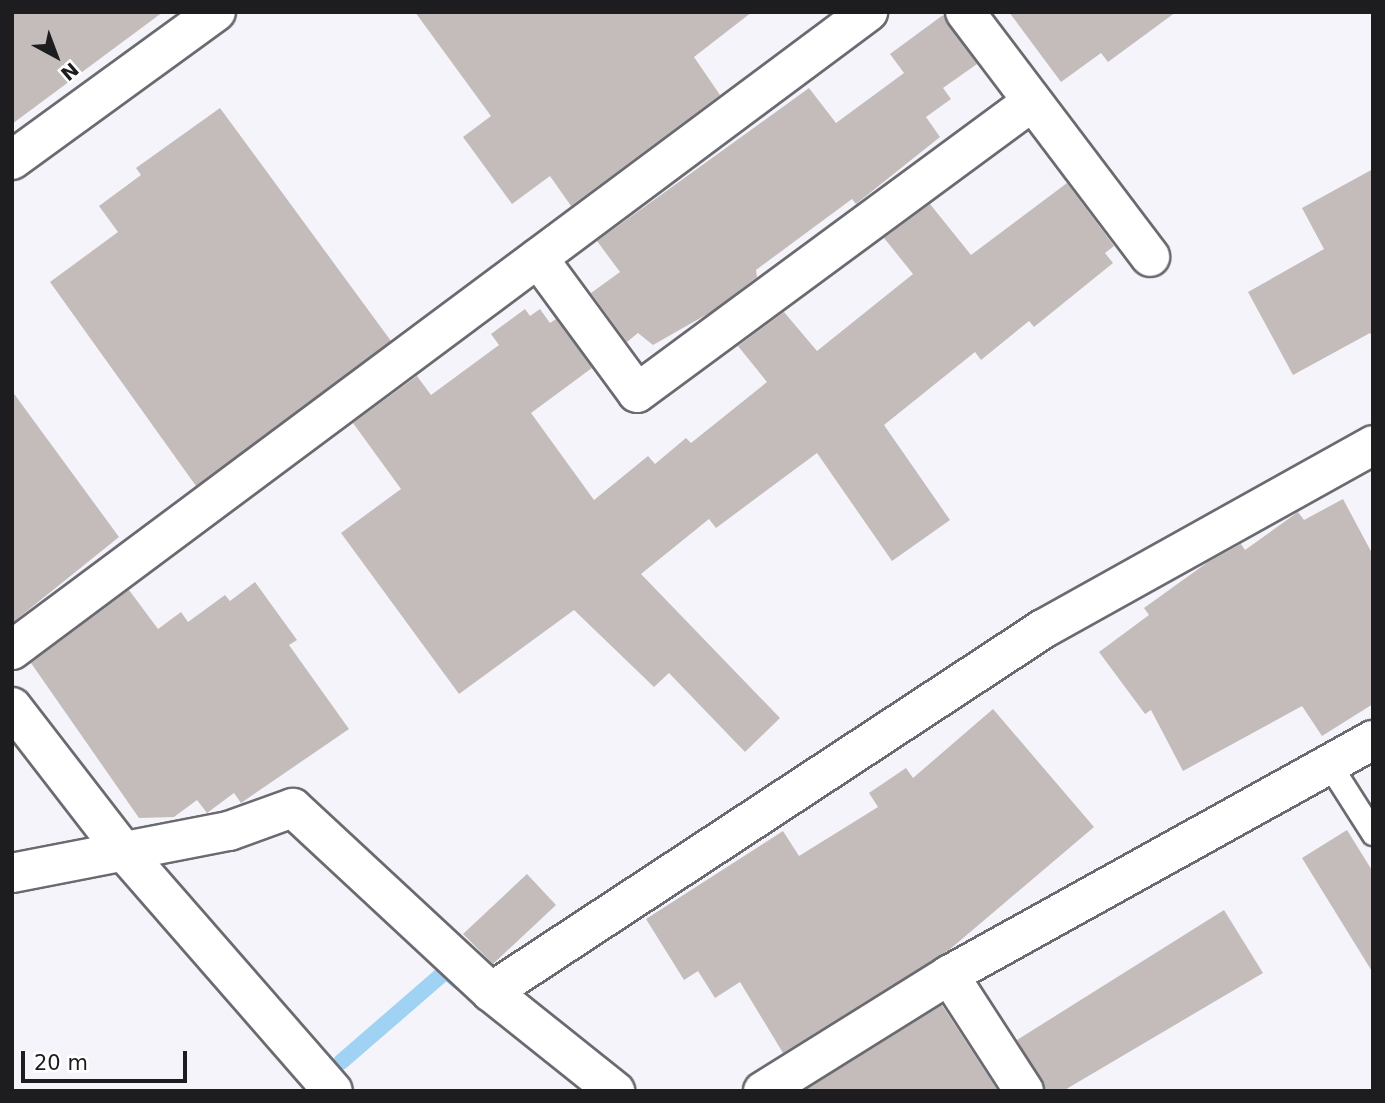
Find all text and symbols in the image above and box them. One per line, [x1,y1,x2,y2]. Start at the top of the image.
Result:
north arrow [21,21,91,91]
text: N [57,58,83,85]
scale bar [24,1036,191,1080]
text: 20 m [34,1051,88,1075]

